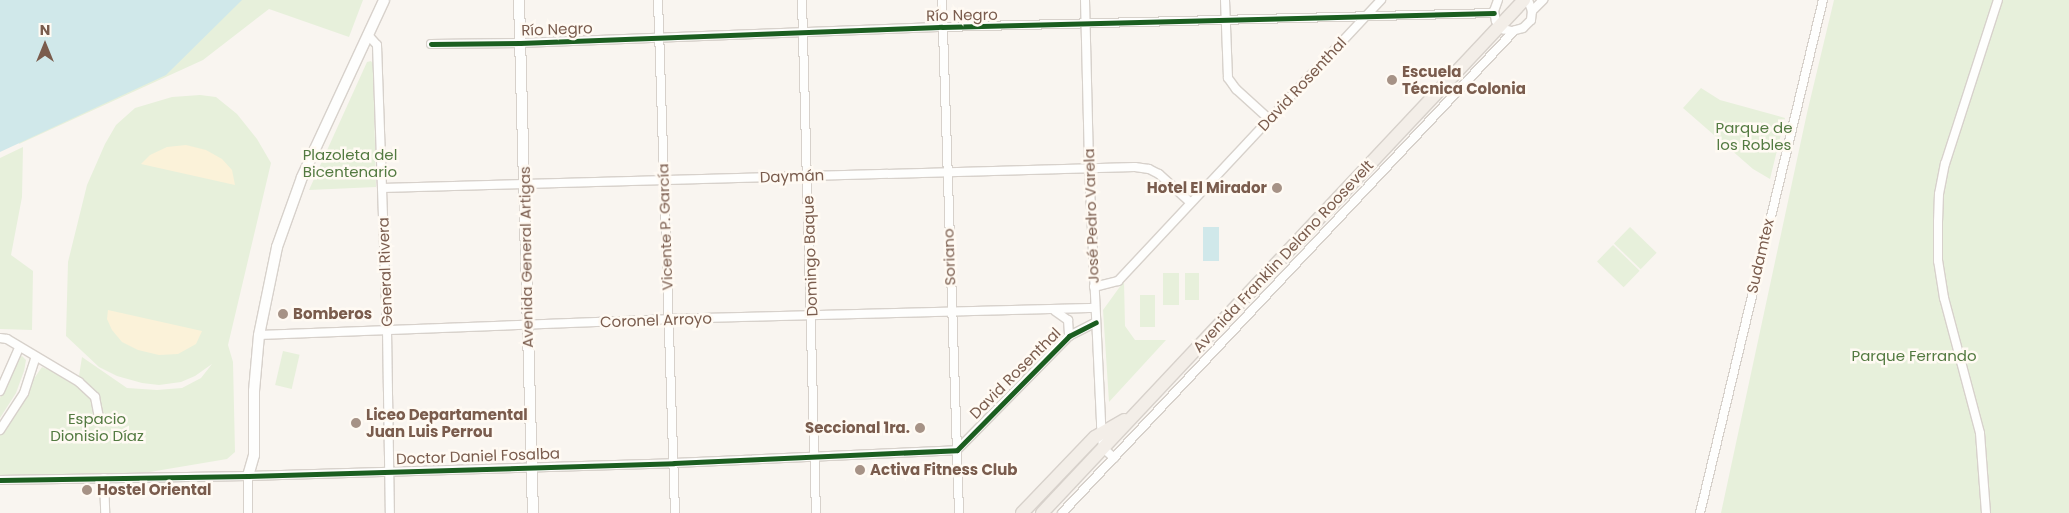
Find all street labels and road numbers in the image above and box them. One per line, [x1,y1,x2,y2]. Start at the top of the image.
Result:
street label: Río Negro [926,5,998,25]
street label: Río Negro [521,19,593,39]
street label: David Rosenthal [1254,33,1350,135]
street label: José Pedro Varela [1080,148,1102,284]
street label: Avenida Franklin Delano Roosevelt [1189,156,1377,356]
street label: Vicente P. García [654,163,676,291]
street label: Avenida General Artigas [515,166,537,348]
street label: Daymán [760,166,824,186]
street label: Domingo Baque [799,195,821,317]
street label: General Rivera [374,217,396,327]
street label: Sudamtex [1743,217,1777,295]
street label: Soriano [939,228,959,286]
street label: Coronel Arroyo [600,309,712,331]
street label: David Rosenthal [966,324,1064,422]
street label: Doctor Daniel Fosalba [396,444,560,468]

